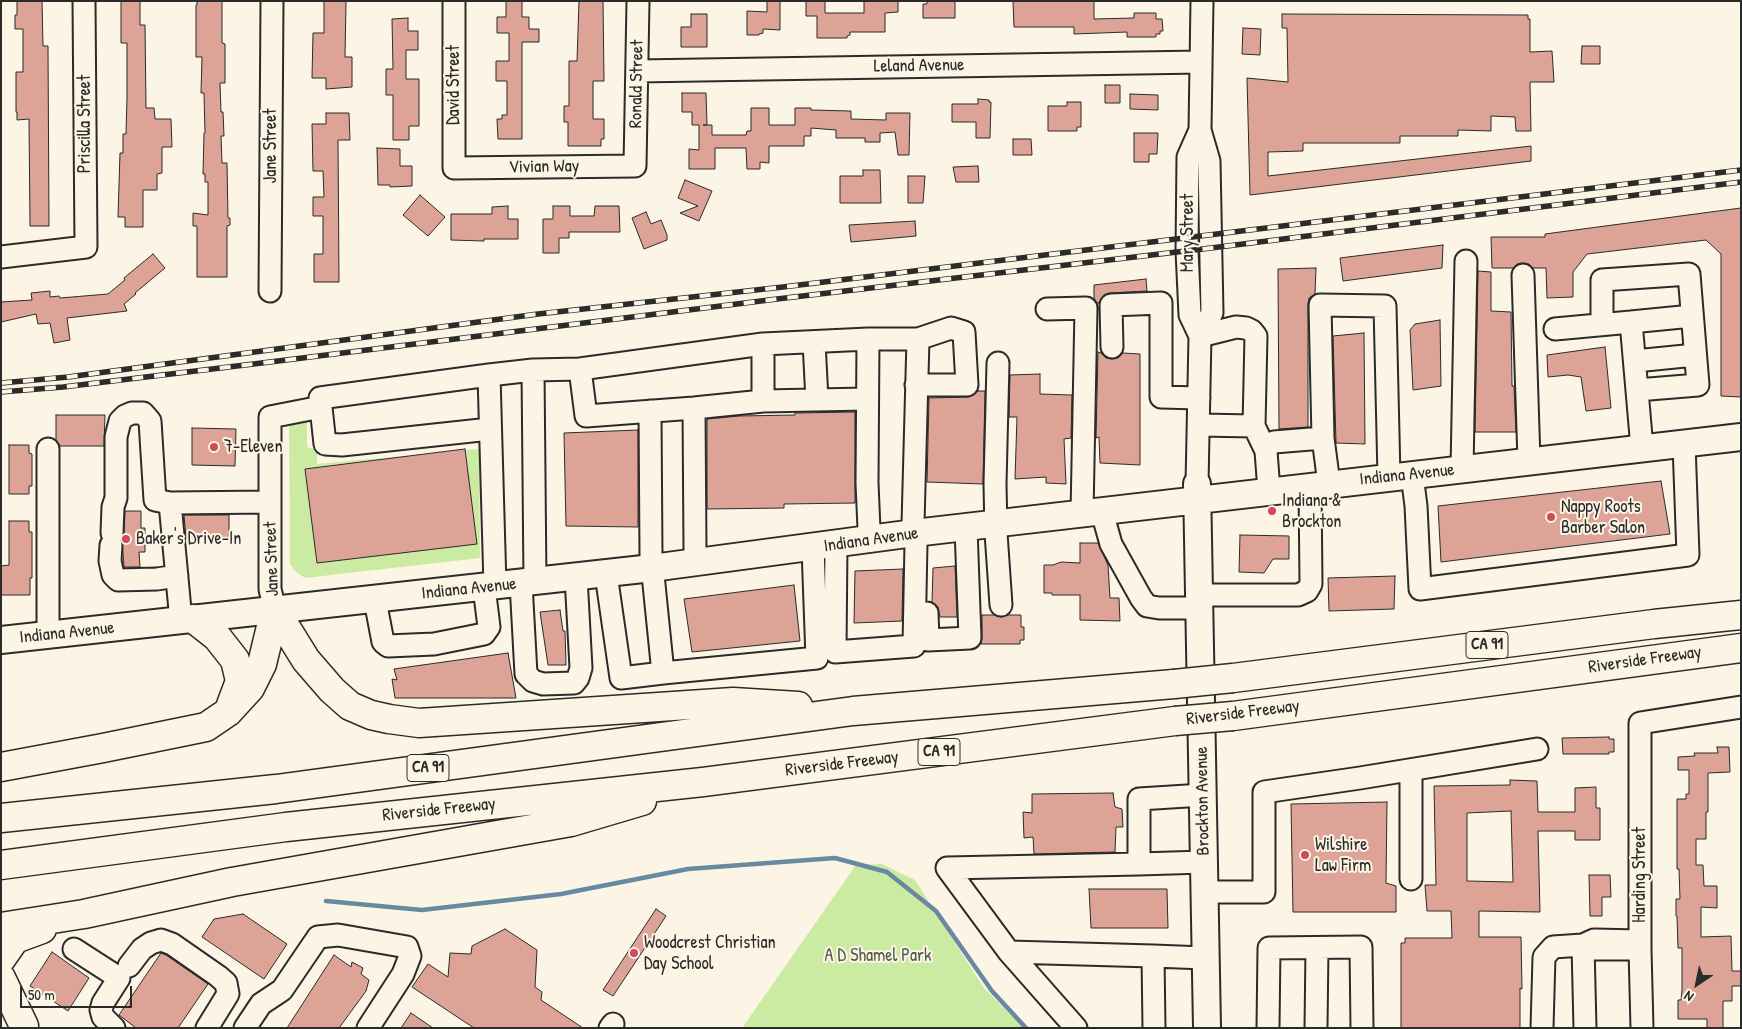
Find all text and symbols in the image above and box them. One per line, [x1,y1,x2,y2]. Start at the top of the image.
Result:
street label: Ronald Street [625,40,649,128]
street label: David Street [443,45,465,125]
street label: Leland Avenue [873,54,965,78]
street label: Priscilla Street [74,75,96,173]
street label: Jane Street [260,108,282,184]
street label: Vivian Way [509,156,579,178]
street label: Mary Street [1177,194,1199,272]
place label: 7-Eleven [224,436,283,458]
marker: 7-Eleven [208,441,220,453]
street label: Indiana Avenue [1358,459,1456,491]
place label: Indiana & Brockton [1282,490,1341,532]
place label: Nappy Roots Barber Salon [1561,496,1645,538]
marker: Indiana & Brockton [1266,505,1278,517]
marker: Nappy Roots Barber Salon [1545,511,1557,523]
street label: Jane Street [260,521,284,597]
street label: Indiana Avenue [822,523,920,557]
place label: Baker's Drive-In [136,528,241,550]
marker: Baker's Drive-In [120,533,132,545]
street label: Indiana Avenue [420,573,518,605]
street label: Indiana Avenue [18,617,116,649]
road number: CA 91 [1466,632,1508,658]
street label: Riverside Freeway [1587,641,1703,679]
street label: Riverside Freeway [1185,695,1301,731]
road number: CA 91 [918,739,960,766]
street label: Riverside Freeway [784,746,900,782]
street label: Brockton Avenue [1191,746,1215,856]
road number: CA 91 [407,754,449,781]
street label: Riverside Freeway [381,793,497,827]
street label: Harding Street [1629,827,1651,923]
place label: Wilshire Law Firm [1315,834,1371,876]
marker: Wilshire Law Firm [1299,849,1311,861]
place label: Woodcrest Christian Day School [644,932,776,974]
park label: A D Shamel Park [825,945,931,967]
marker: Woodcrest Christian Day School [628,947,640,959]
north arrow [1672,959,1722,1009]
scale bar [22,976,135,1008]
text: 50 m [28,984,55,1005]
text: N [1680,987,1697,1007]

